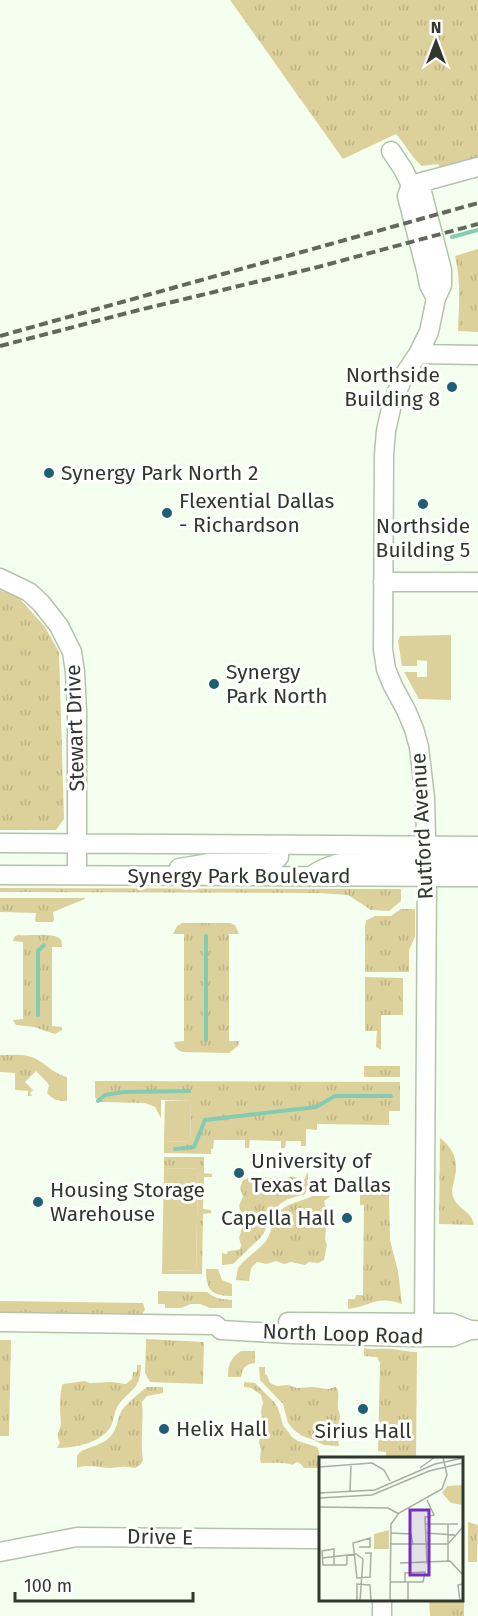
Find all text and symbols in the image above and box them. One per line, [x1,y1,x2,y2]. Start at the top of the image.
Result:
north arrow [406,12,466,72]
text: N [431,18,441,37]
place label: Northside Building 8 [344,362,440,412]
marker: Northside Building 8 [445,380,459,394]
place label: Synergy Park North 2 [61,460,258,486]
marker: Synergy Park North 2 [42,466,56,480]
place label: Flexential Dallas - Richardson [179,488,335,538]
marker: Northside Building 5 [416,497,430,511]
marker: Flexential Dallas - Richardson [160,506,174,520]
place label: Northside Building 5 [376,513,470,563]
place label: Synergy Park North [226,659,328,709]
street label: Stewart Drive [60,664,90,792]
marker: Synergy Park North [207,677,221,691]
street label: Rutford Avenue [405,752,439,900]
street label: Synergy Park Boulevard [128,863,350,889]
place label: University of Texas at Dallas [251,1148,391,1198]
marker: University of Texas at Dallas [232,1166,246,1180]
place label: Housing Storage Warehouse [50,1177,205,1227]
marker: Housing Storage Warehouse [31,1195,45,1209]
place label: Capella Hall [221,1205,335,1231]
marker: Capella Hall [340,1211,354,1225]
street label: North Loop Road [262,1318,424,1350]
marker: Sirius Hall [356,1402,370,1416]
place label: Helix Hall [176,1416,267,1442]
place label: Sirius Hall [315,1418,411,1444]
marker: Helix Hall [157,1422,171,1436]
inset map [319,1457,463,1601]
street label: Drive E [127,1523,193,1551]
scale bar [15,1565,194,1603]
text: 100 m [24,1575,72,1597]

